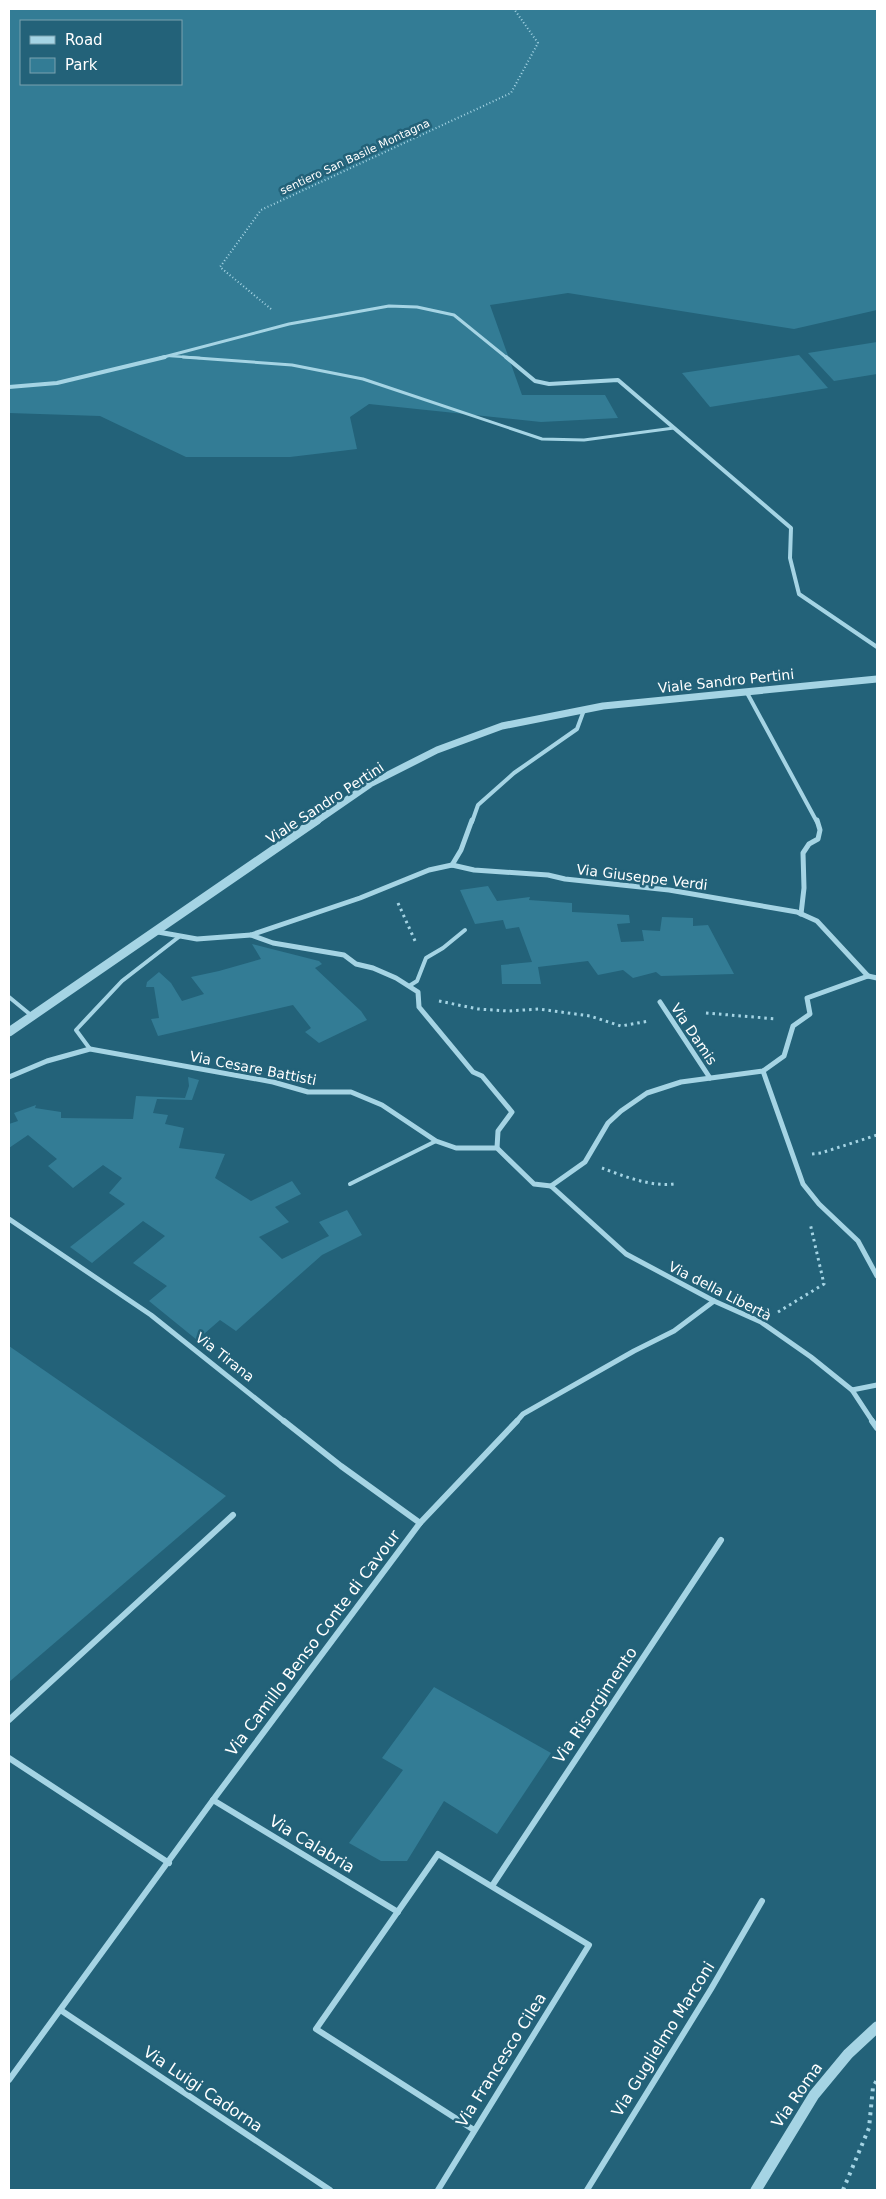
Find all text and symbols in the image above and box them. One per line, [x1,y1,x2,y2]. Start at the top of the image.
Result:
legend [20,20,182,85]
text: Road [65,31,103,49]
text: Park [65,56,98,74]
street label: sentiero San Basile Montagna [278,117,432,197]
street label: Viale Sandro Pertini [657,666,795,696]
street label: Viale Sandro Pertini [263,759,387,847]
street label: Via Giuseppe Verdi [576,861,708,893]
street label: Via Damis [668,1000,720,1068]
street label: Via Cesare Battisti [188,1048,318,1088]
street label: Via della Libertà [666,1258,774,1324]
street label: Via Tirana [192,1329,258,1385]
street label: Via Camillo Benso Conte di Cavour [222,1526,404,1760]
street label: Via Risorgimento [549,1643,641,1767]
street label: Via Calabria [266,1811,358,1877]
street label: Via Guglielmo Marconi [607,1958,719,2120]
street label: Via Francesco Cilea [452,1989,550,2131]
street label: Via Luigi Cadorna [140,2042,266,2136]
street label: Via Roma [768,2059,826,2131]

